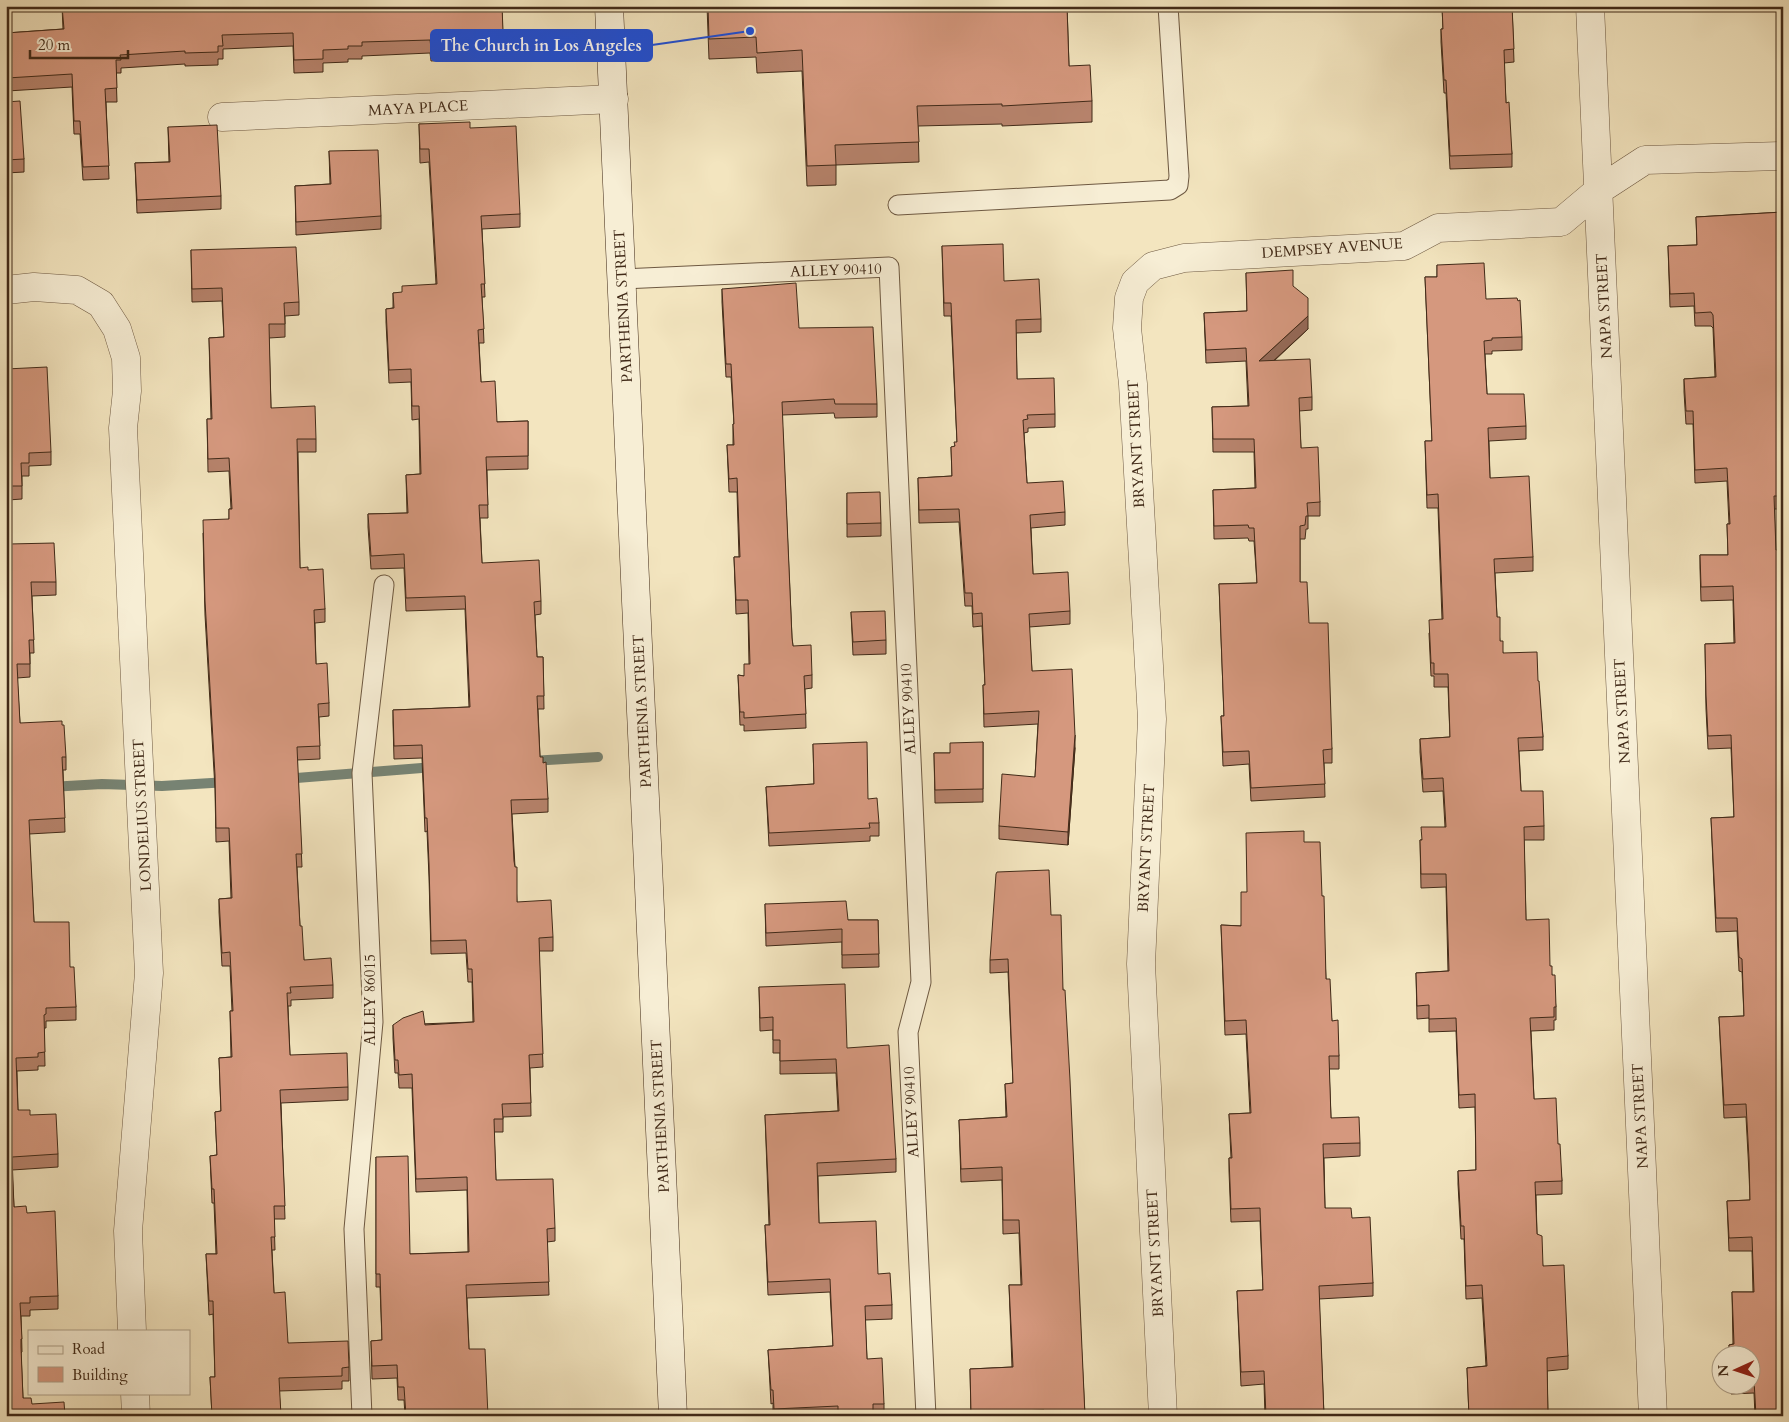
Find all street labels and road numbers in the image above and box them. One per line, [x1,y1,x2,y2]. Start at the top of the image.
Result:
street label: MAYA PLACE [368,95,468,121]
street label: PARTHENIA STREET [609,229,637,383]
street label: DEMPSEY AVENUE [1261,233,1403,263]
street label: NAPA STREET [1591,253,1617,359]
street label: ALLEY 90410 [790,258,882,282]
street label: BRYANT STREET [1123,379,1149,509]
street label: PARTHENIA STREET [628,634,656,788]
street label: NAPA STREET [1609,658,1635,764]
street label: ALLEY 90410 [896,662,920,755]
street label: LONDELIUS STREET [128,738,156,892]
street label: BRYANT STREET [1133,783,1159,913]
street label: ALLEY 86015 [360,954,380,1046]
street label: PARTHENIA STREET [646,1039,674,1193]
street label: NAPA STREET [1627,1063,1653,1169]
street label: ALLEY 90410 [899,1065,923,1158]
street label: BRYANT STREET [1142,1188,1168,1318]

